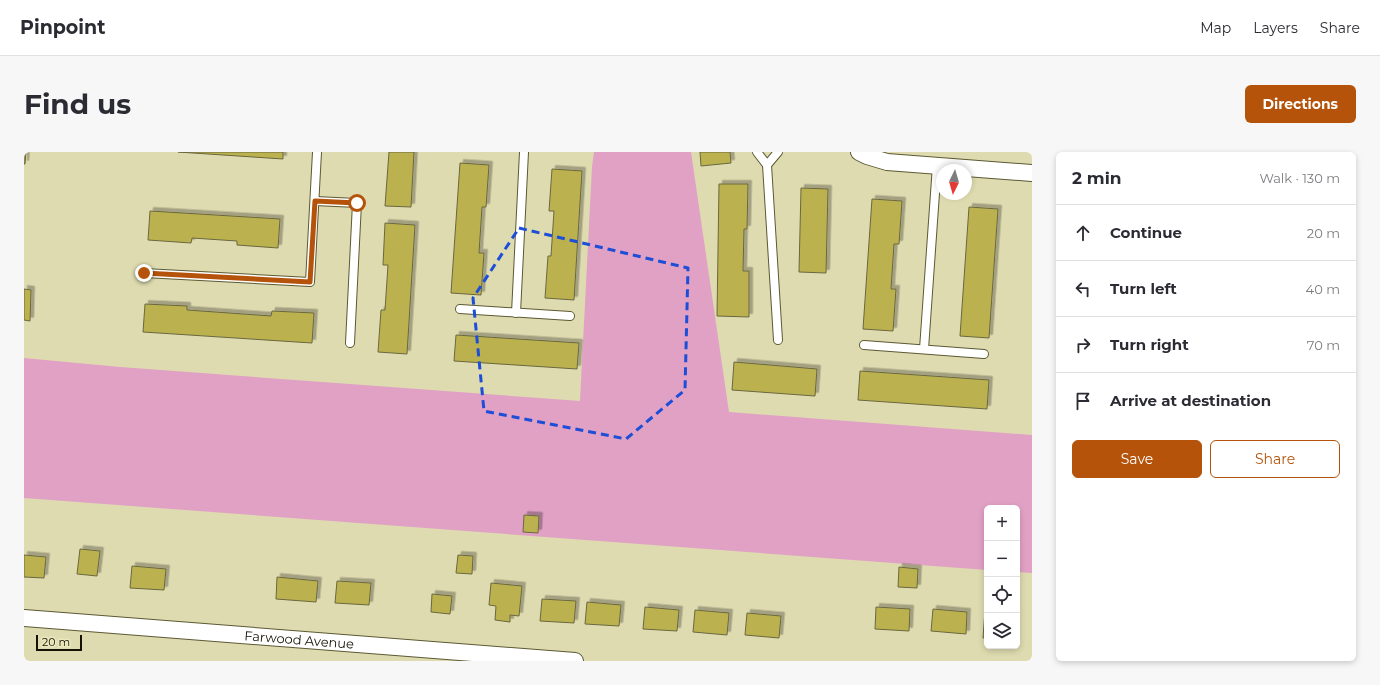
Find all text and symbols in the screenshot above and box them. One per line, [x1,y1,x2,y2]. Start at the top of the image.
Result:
text: Pinpoint [20,16,105,39]
text: Map [1200,19,1231,37]
text: Layers [1253,19,1298,37]
text: Share [1320,19,1360,37]
button: Directions [1245,85,1356,123]
text: Find us [24,87,131,121]
north arrow [936,164,972,200]
text: 2 min [1072,168,1122,188]
text: Walk · 130 m [1259,170,1340,186]
route start [348,194,366,212]
icon: ahead [1072,222,1094,244]
text: Continue [1110,223,1182,242]
text: 20 m [1307,225,1340,241]
route end [135,264,153,282]
icon: left [1072,278,1094,300]
text: Turn left [1110,279,1177,298]
text: 40 m [1306,281,1340,297]
icon: right [1072,334,1094,356]
text: Turn right [1110,335,1189,354]
text: 70 m [1307,337,1340,353]
icon: arrive [1072,390,1094,412]
text: Arrive at destination [1110,391,1271,410]
button: Save [1072,440,1202,478]
button: Share [1210,440,1340,478]
map controls [984,505,1020,649]
button: + [984,505,1020,541]
button: − [984,541,1020,577]
button: locate [984,577,1020,613]
button: layers [984,613,1020,649]
street label: Farwood Avenue [244,627,355,652]
scale bar [36,633,82,652]
text: 20 m [42,635,70,649]

